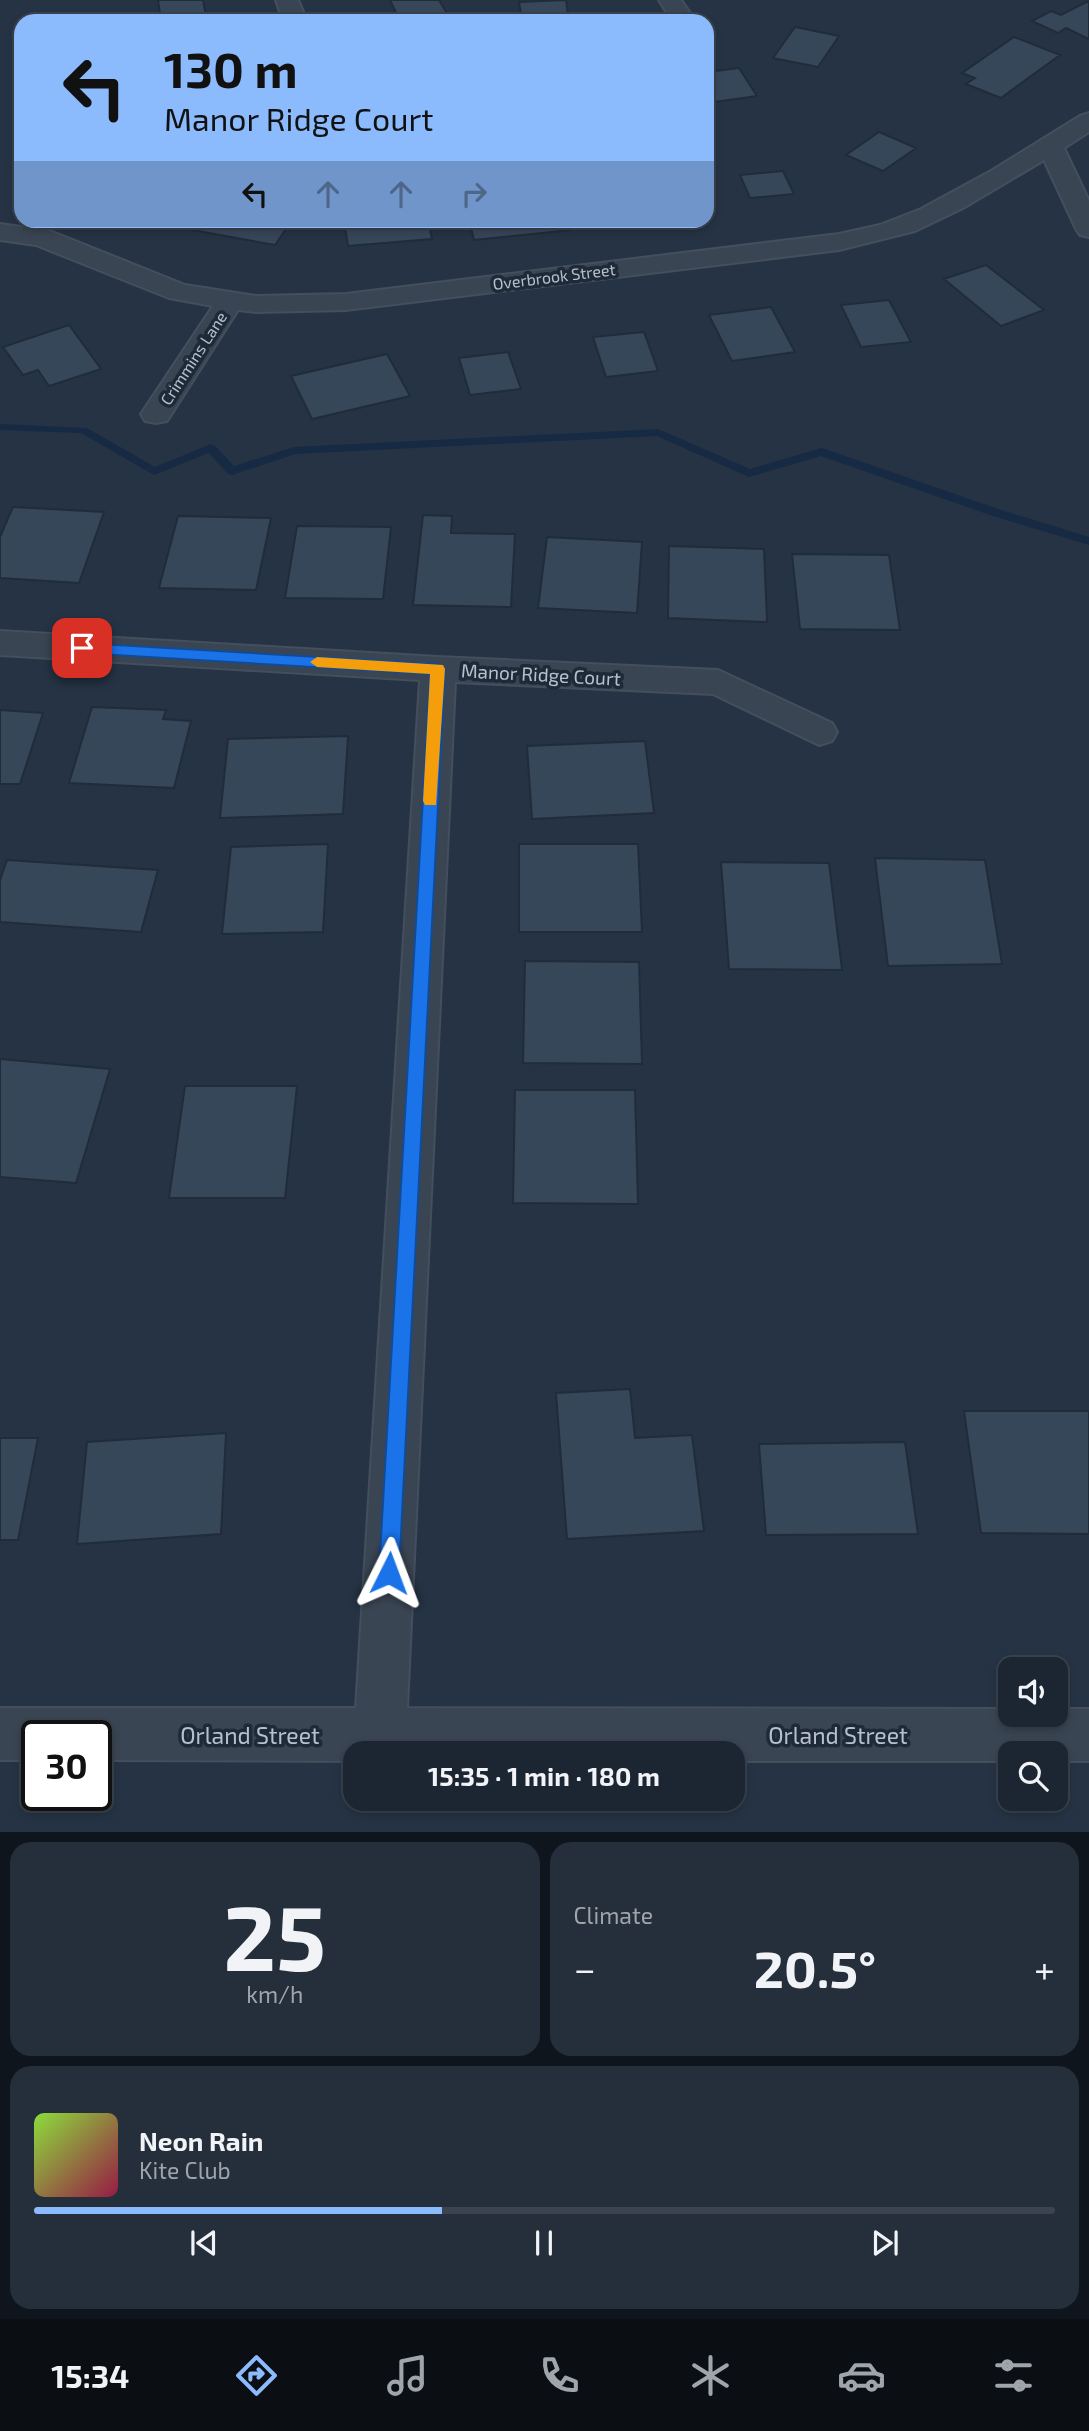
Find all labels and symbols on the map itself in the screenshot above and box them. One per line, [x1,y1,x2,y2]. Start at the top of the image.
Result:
street label: Overbrook Street [491,259,617,293]
street label: Crimmins Lane [156,308,230,408]
pin [52,618,112,678]
street label: Manor Ridge Court [461,658,621,690]
position arrow [352,1536,426,1610]
speed limit sign: 30 [21,1720,112,1811]
street label: Orland Street [180,1721,320,1749]
street label: Orland Street [768,1721,908,1749]

